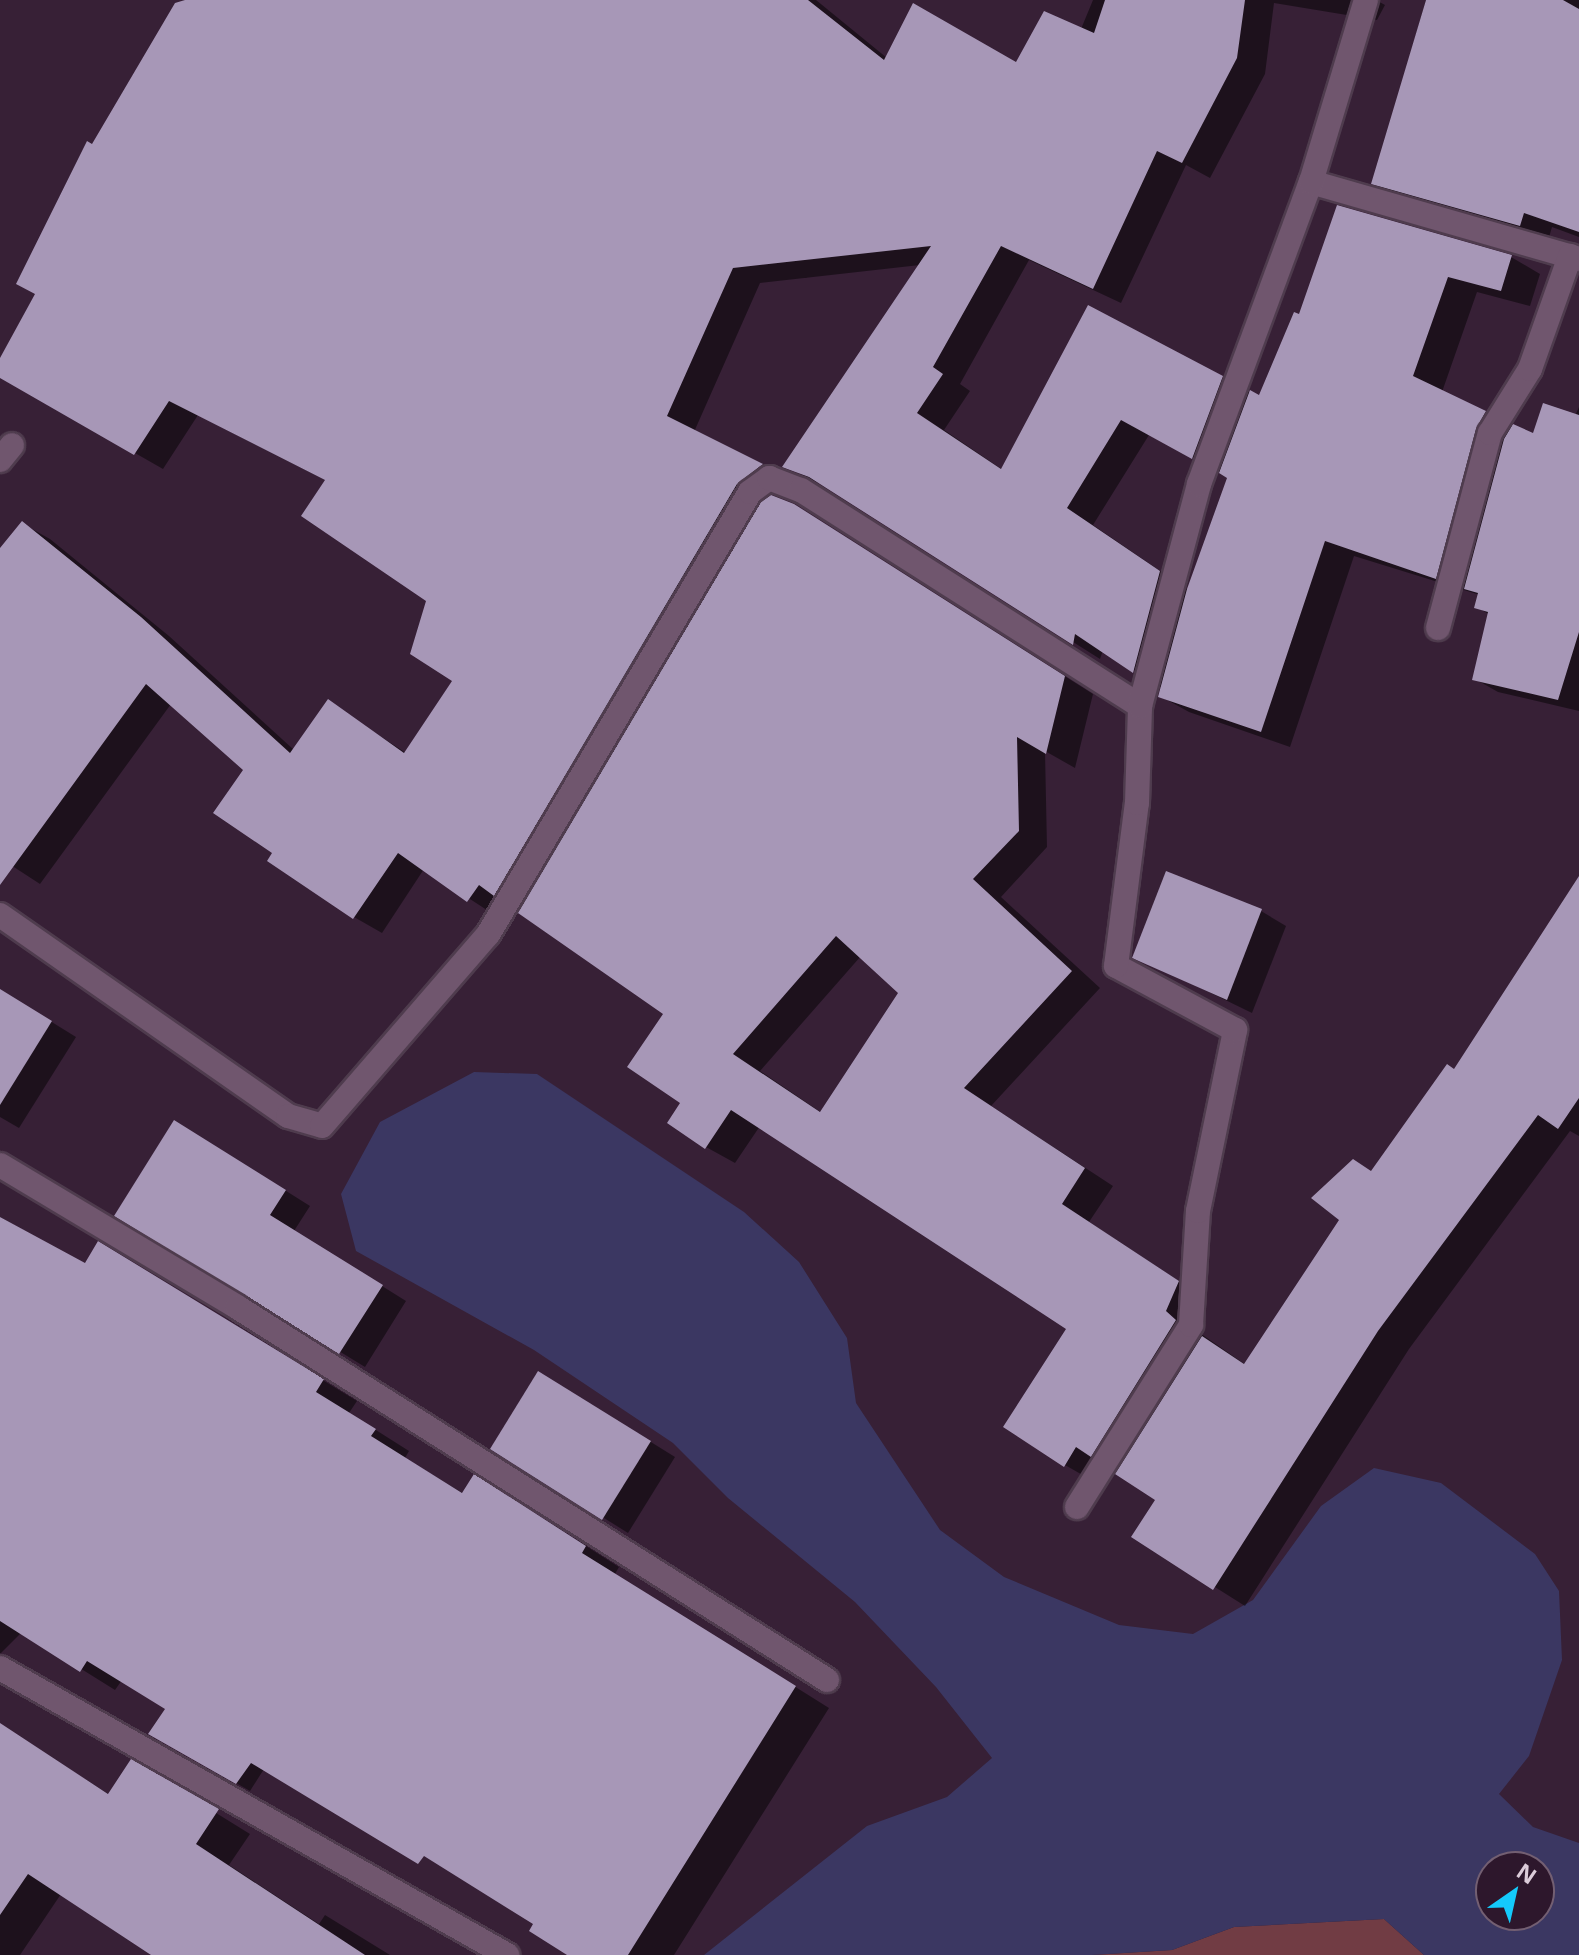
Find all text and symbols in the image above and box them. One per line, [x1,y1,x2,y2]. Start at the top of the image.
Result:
north arrow [1475,1851,1555,1931]
text: N [1511,1855,1543,1890]

